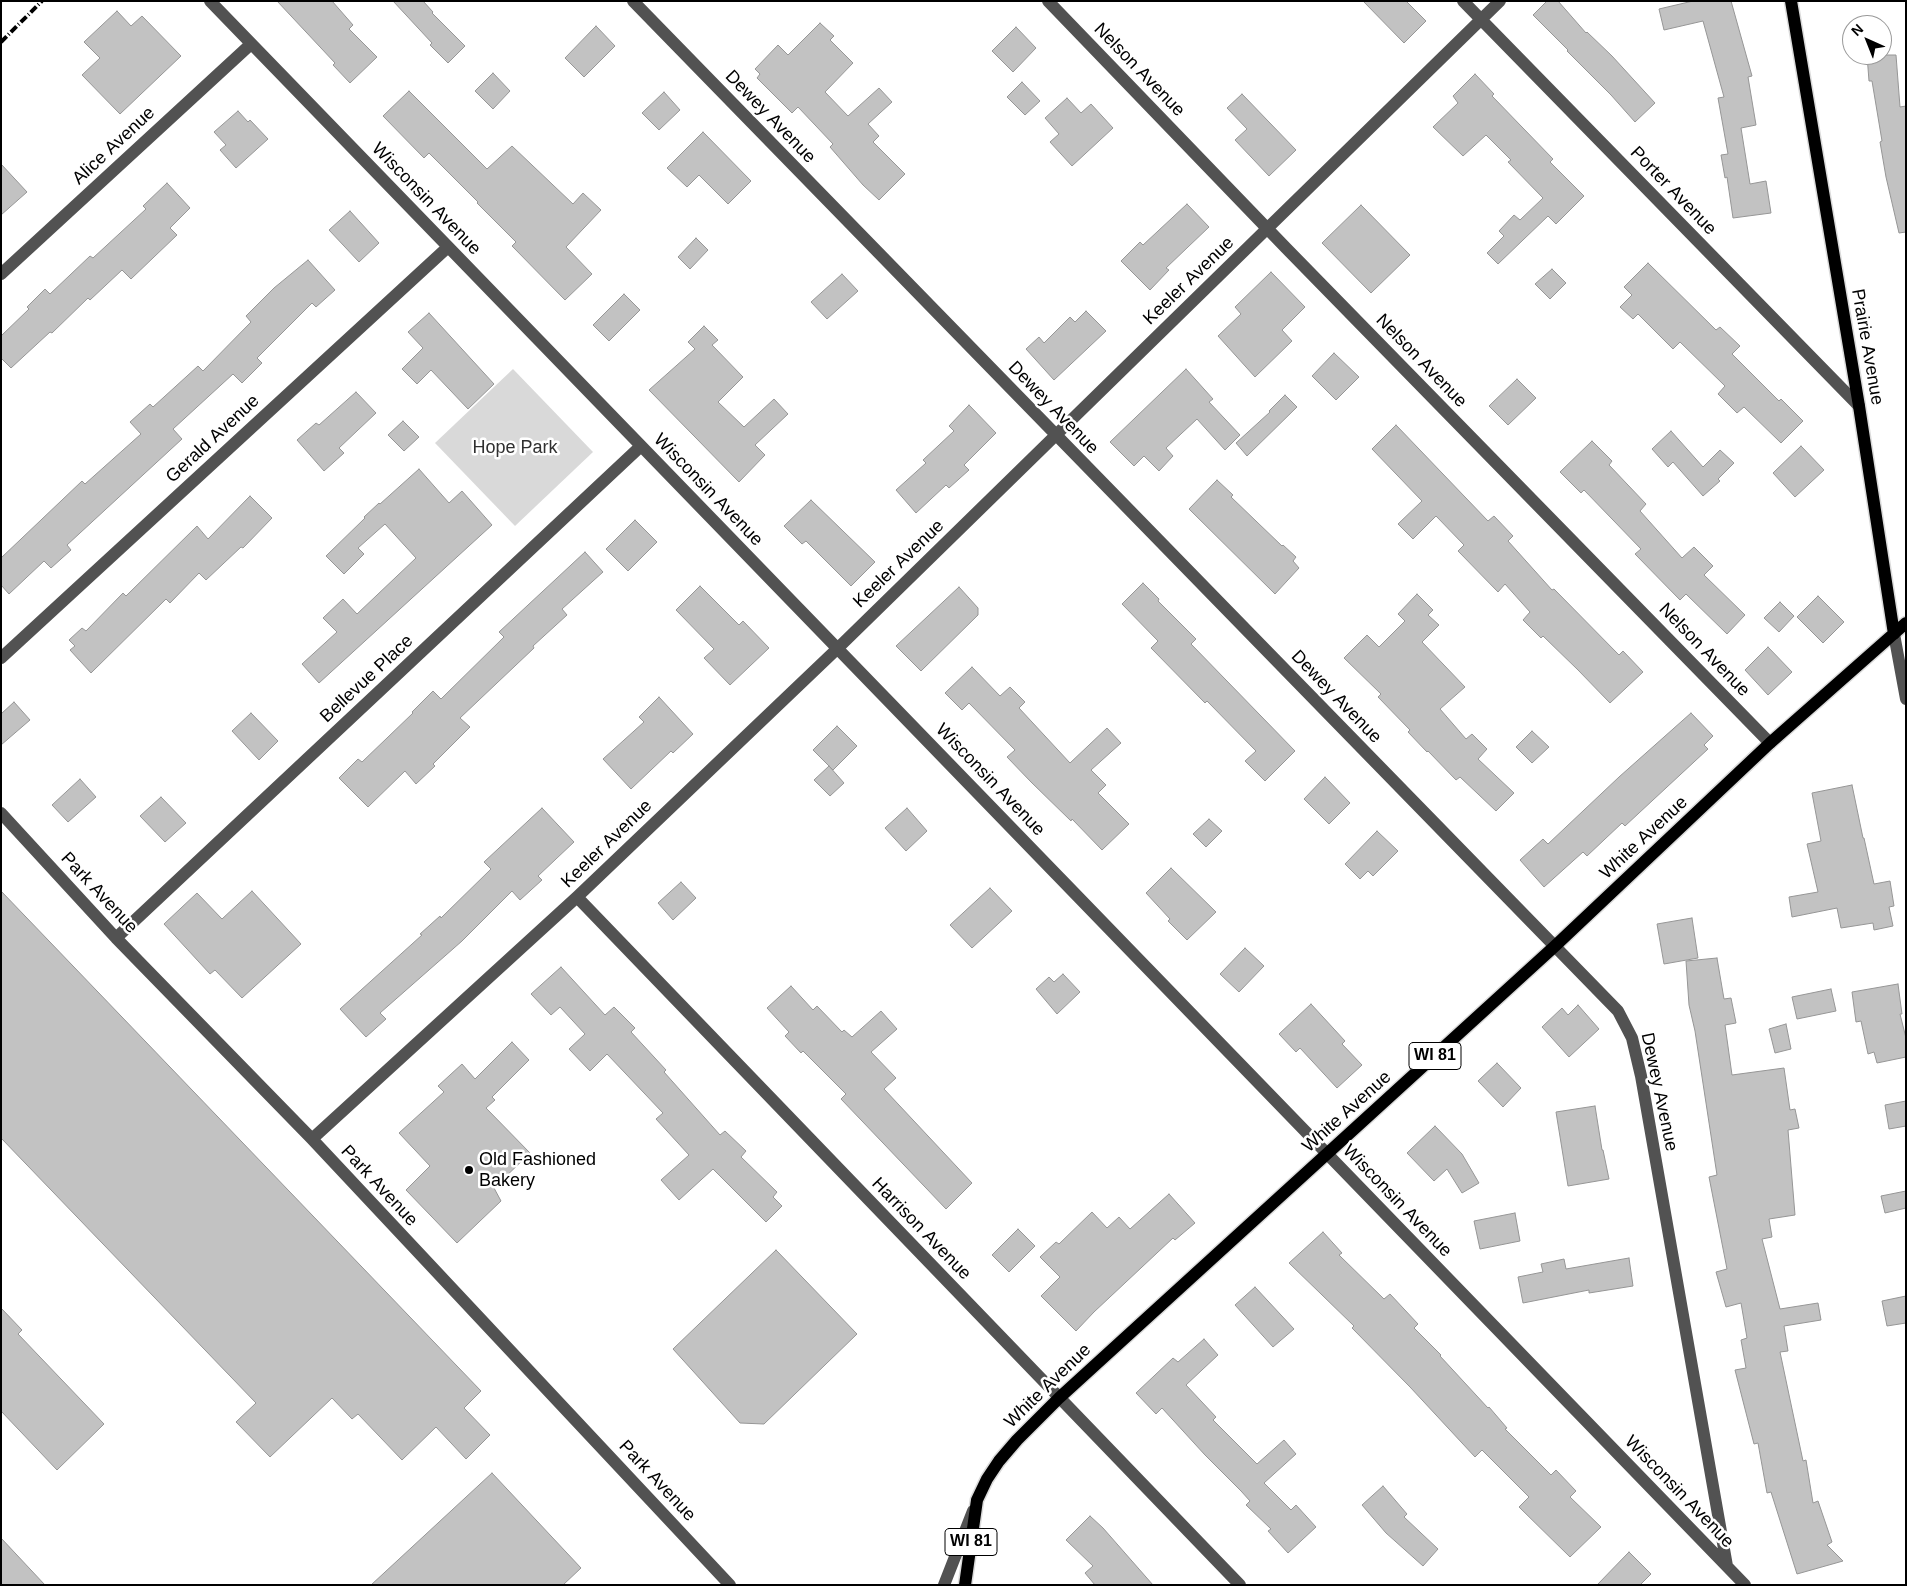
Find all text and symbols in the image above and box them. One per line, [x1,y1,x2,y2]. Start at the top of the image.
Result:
north arrow [1842,15,1892,65]
street label: Nelson Avenue [1089,19,1189,121]
text: N [1848,21,1866,39]
street label: Dewey Avenue [720,66,820,168]
street label: Alice Avenue [68,102,160,190]
street label: Wisconsin Avenue [367,138,485,260]
street label: Porter Avenue [1625,142,1721,240]
street label: Keeler Avenue [1139,232,1239,330]
street label: Prairie Avenue [1846,287,1888,407]
street label: Nelson Avenue [1371,310,1471,412]
street label: Dewey Avenue [1003,357,1103,459]
street label: Gerald Avenue [162,390,264,488]
street label: Wisconsin Avenue [649,429,767,551]
park label: Hope Park [472,437,558,459]
street label: Keeler Avenue [849,515,949,613]
street label: Nelson Avenue [1654,599,1754,701]
street label: Bellevue Place [316,630,418,728]
street label: Dewey Avenue [1286,646,1386,748]
street label: Wisconsin Avenue [931,719,1049,841]
street label: White Avenue [1596,792,1692,884]
street label: Keeler Avenue [557,795,657,893]
street label: Park Avenue [56,848,142,938]
street label: Dewey Avenue [1636,1031,1682,1153]
road number: WI 81 [1409,1042,1461,1070]
street label: White Avenue [1298,1067,1396,1157]
street label: Wisconsin Avenue [1338,1140,1456,1262]
street label: Park Avenue [336,1141,422,1231]
place label: Old Fashioned Bakery [479,1149,596,1192]
marker: Old Fashioned Bakery [463,1164,475,1176]
street label: Harrison Avenue [867,1173,975,1285]
street label: White Avenue [1000,1339,1096,1433]
street label: Wisconsin Avenue [1620,1431,1738,1553]
street label: Park Avenue [614,1436,700,1526]
road number: WI 81 [945,1528,997,1555]

